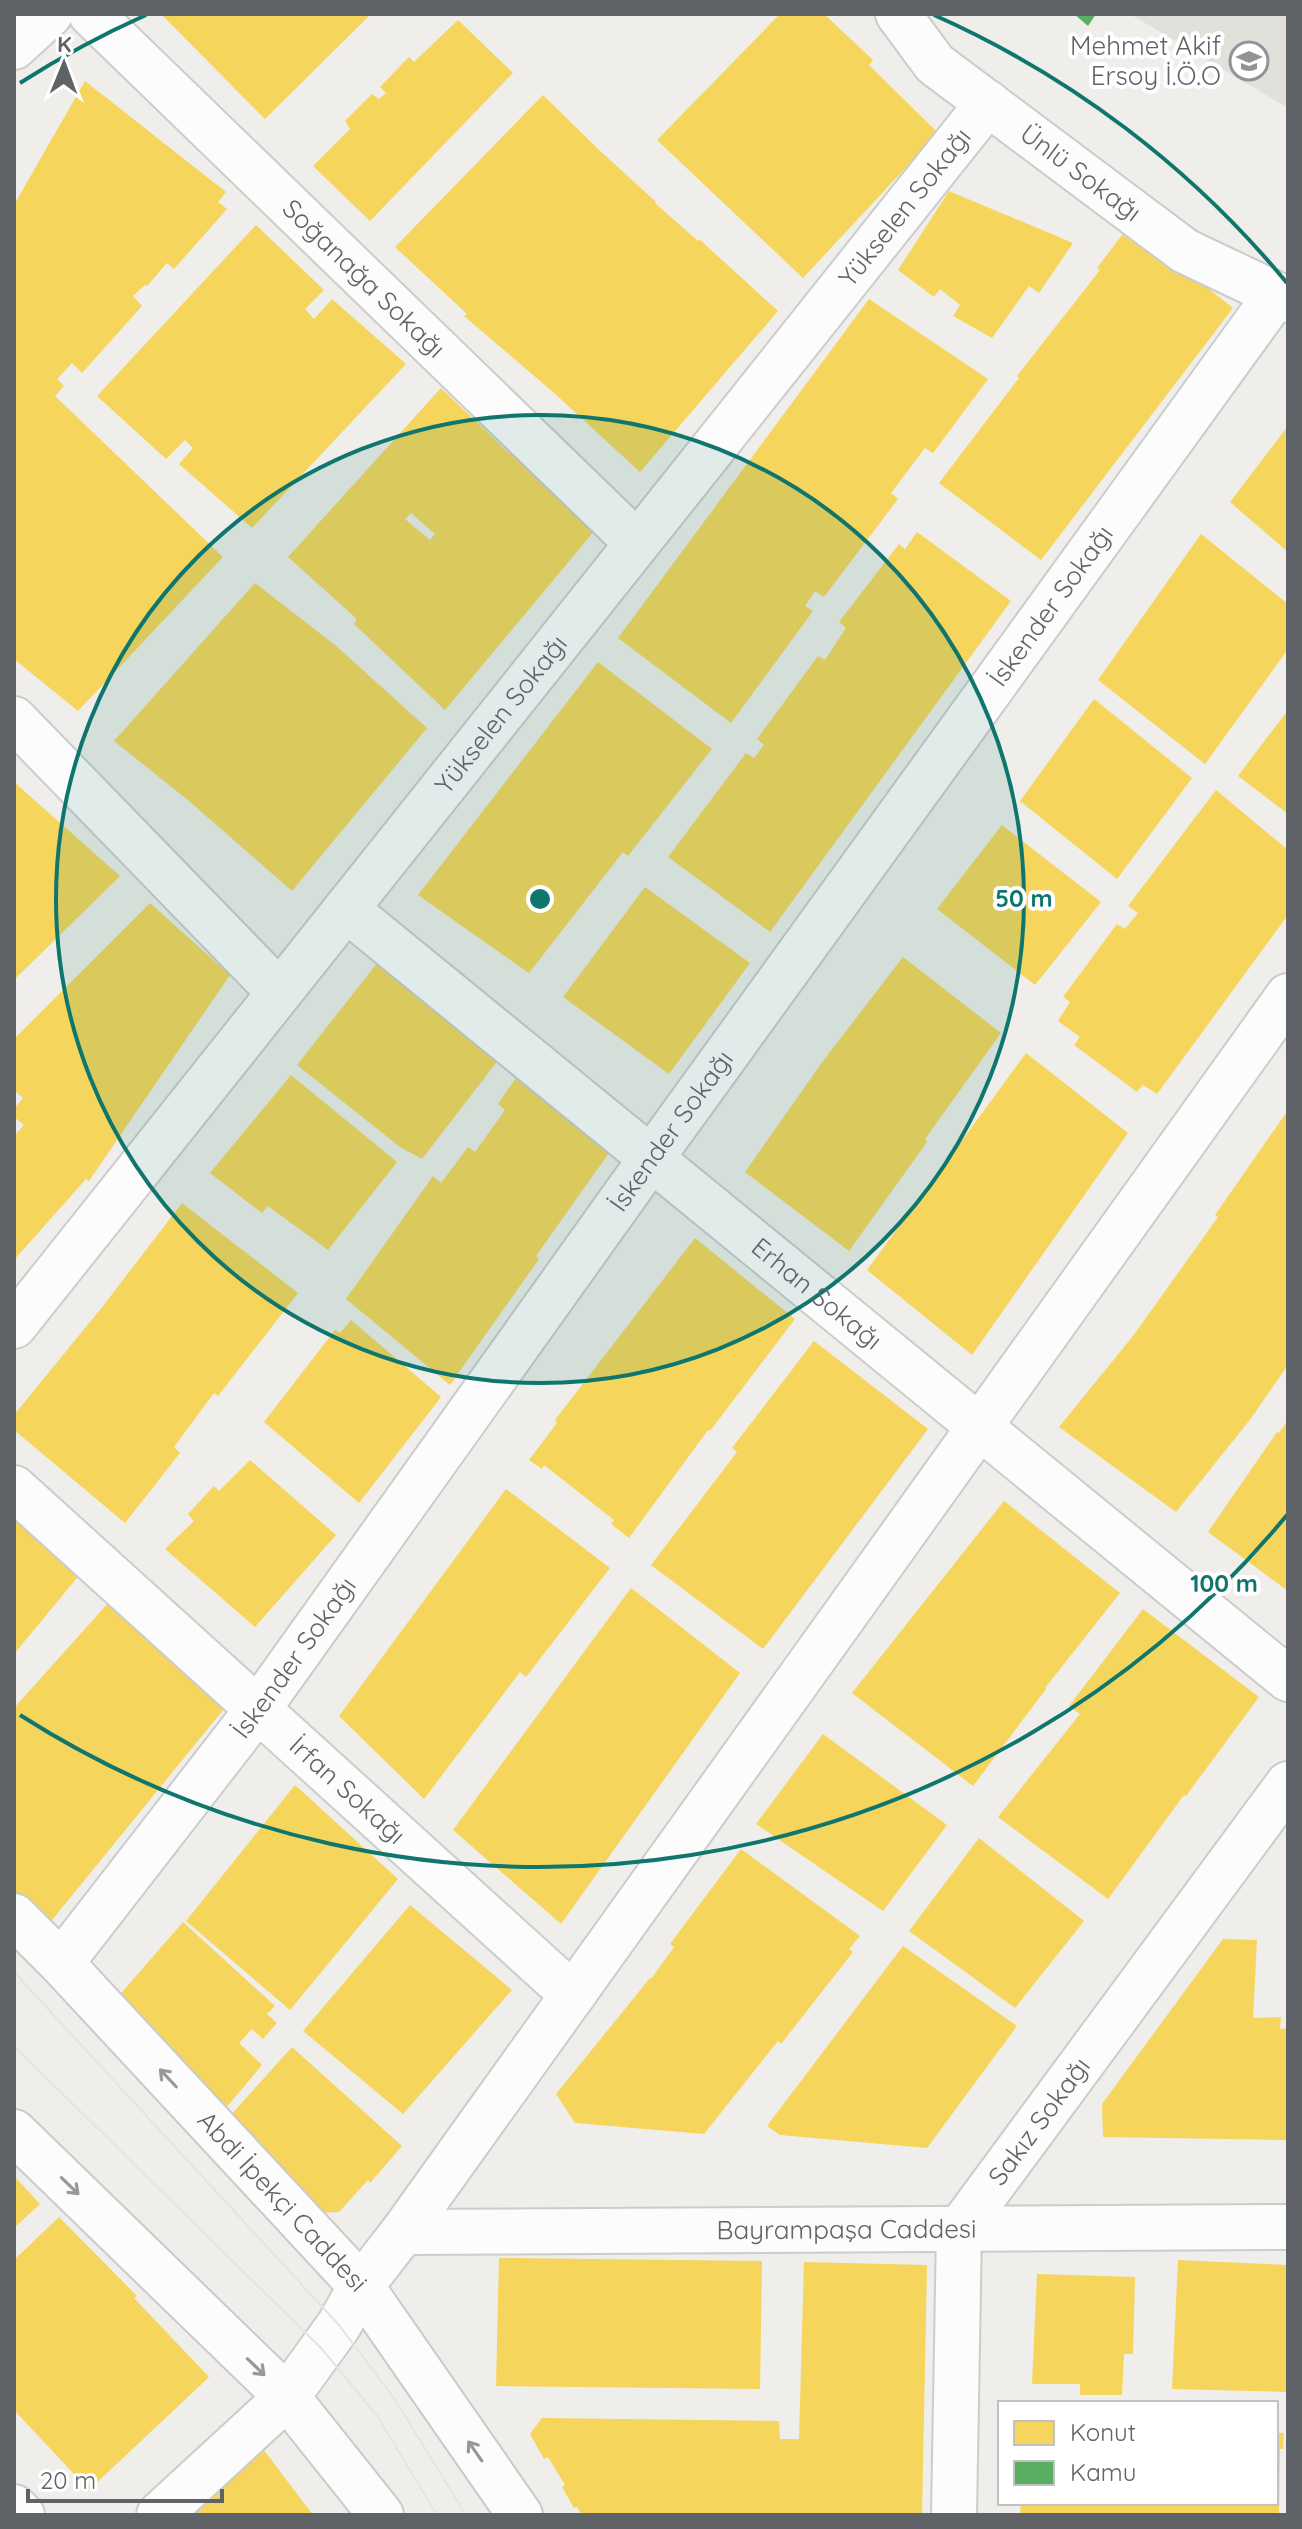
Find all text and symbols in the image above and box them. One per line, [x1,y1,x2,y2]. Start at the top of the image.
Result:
north arrow [24,24,104,104]
place label: Mehmet Akif Ersoy İ.Ö.O [1070,29,1221,92]
text: K [57,30,72,58]
school or university icon: Mehmet Akif Ersoy İ.Ö.O [1228,40,1270,82]
street label: Ünlü Sokağı [1014,116,1148,229]
street label: Yükselen Sokağı [831,121,978,293]
street label: Soğanağa Sokağı [276,192,453,364]
street label: İskender Sokağı [981,519,1120,693]
street label: Yükselen Sokağı [427,628,574,800]
text: 50 m [995,883,1053,913]
centre of rings [526,885,554,913]
street label: İskender Sokağı [602,1043,740,1218]
street label: Erhan Sokağı [745,1230,889,1357]
text: 100 m [1190,1568,1258,1598]
street label: İskender Sokağı [224,1570,363,1745]
street label: İrfan Sokağı [283,1729,413,1851]
street label: Sakız Sokağı [981,2050,1097,2192]
one-way arrow [160,2069,178,2089]
street label: Abdi İpekçi Caddesi [191,2104,375,2298]
one-way arrow [60,2176,79,2195]
street label: Bayrampaşa Caddesi [716,2212,977,2246]
one-way arrow [246,2358,266,2377]
legend [998,2401,1278,2505]
text: Konut [1070,2417,1136,2447]
one-way arrow [467,2440,483,2462]
scale bar [28,2453,222,2503]
text: Kamu [1070,2457,1136,2487]
text: 20 m [40,2465,96,2495]

